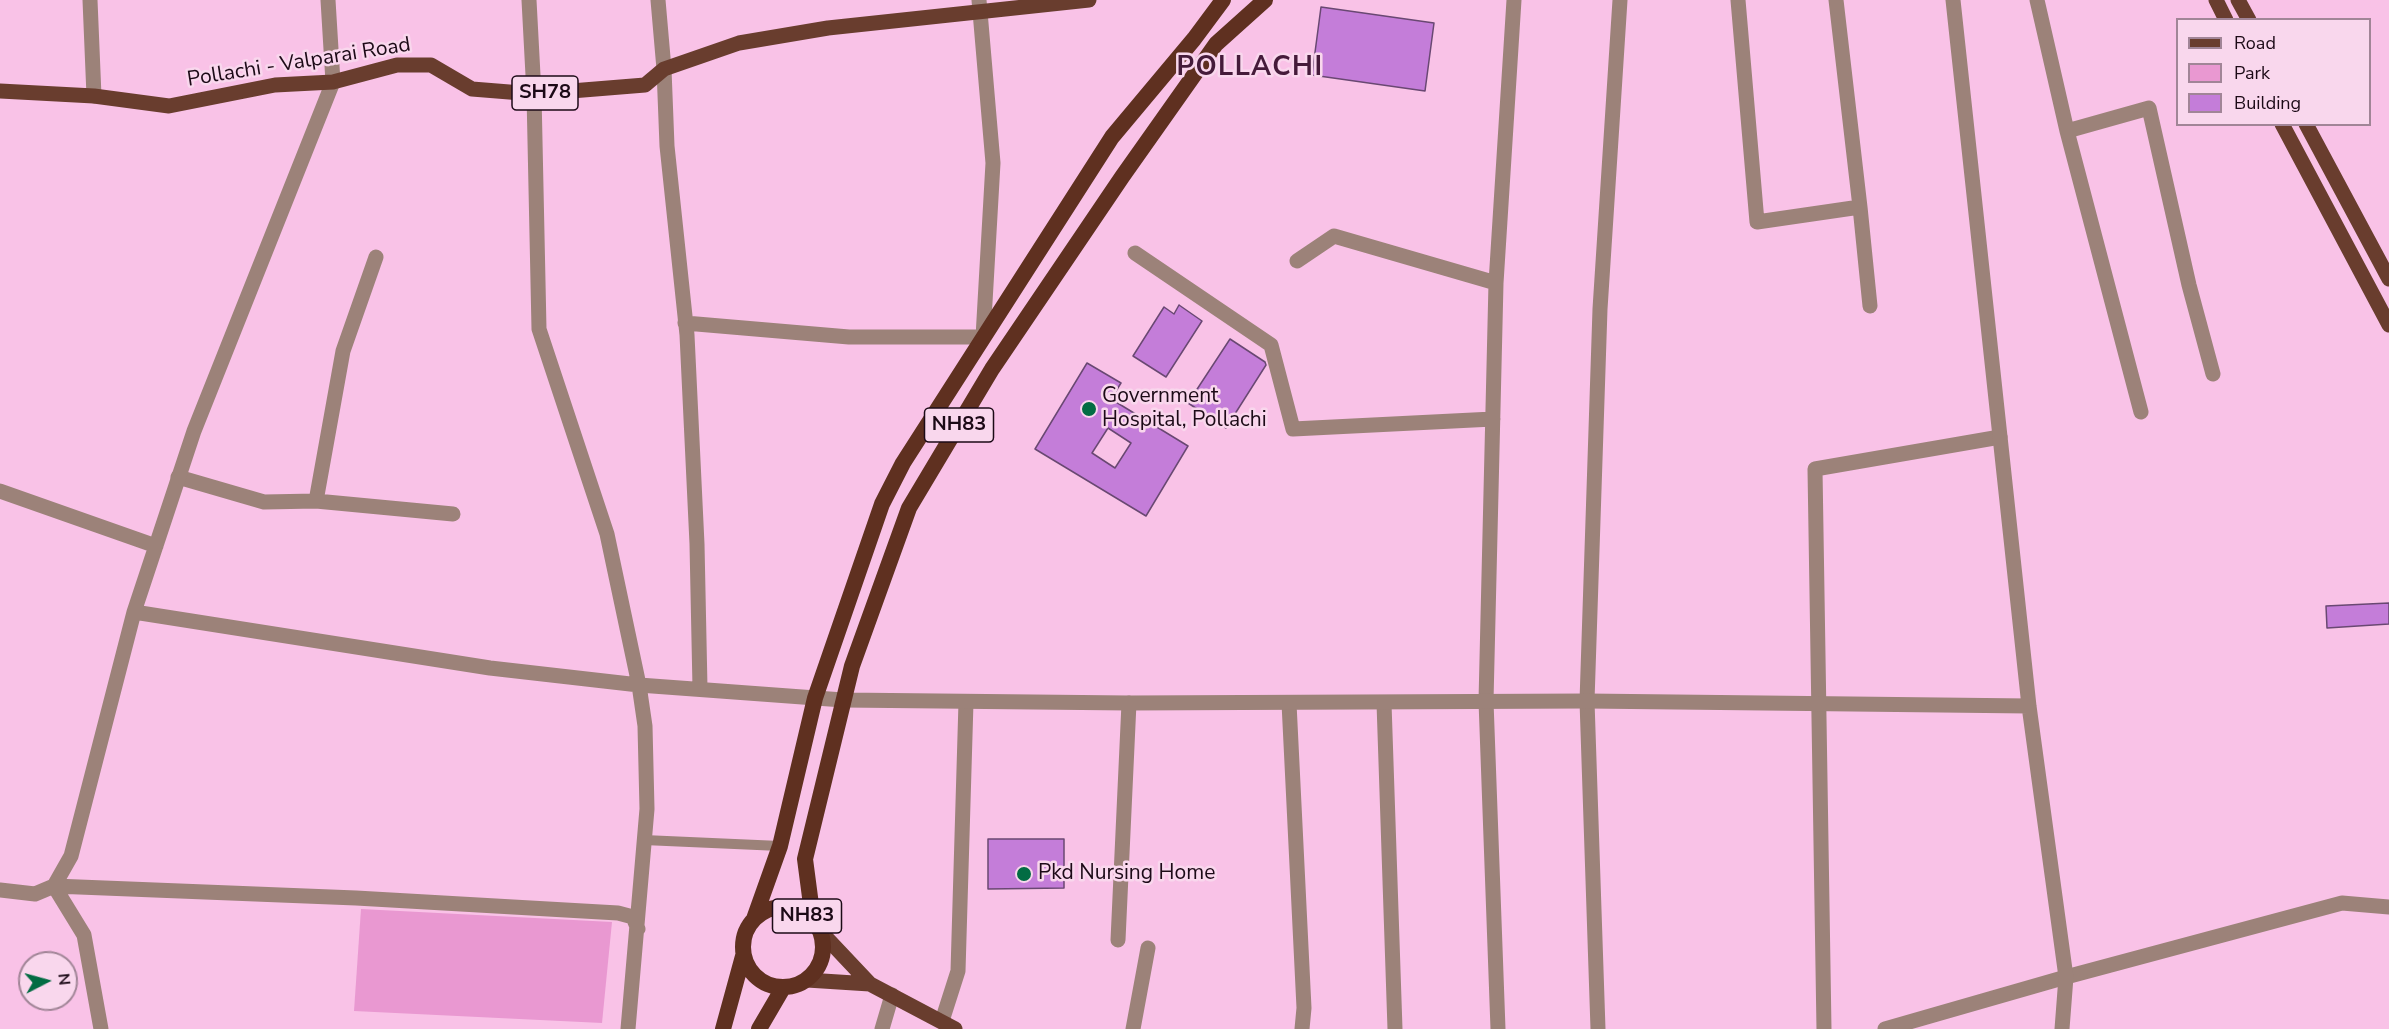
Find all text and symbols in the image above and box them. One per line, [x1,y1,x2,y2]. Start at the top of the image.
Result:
legend [2176,18,2371,126]
text: Road [2234,31,2276,55]
street label: Pollachi - Valparai Road [185,33,413,93]
district label: POLLACHI [1176,52,1324,84]
text: Park [2234,61,2270,85]
road number: SH78 [512,76,578,110]
text: Building [2234,91,2301,115]
place label: Government Hospital, Pollachi [1102,384,1267,434]
marker: Government Hospital, Pollachi [1080,400,1098,418]
road number: NH83 [924,408,994,442]
place label: Pkd Nursing Home [1038,861,1215,887]
marker: Pkd Nursing Home [1015,865,1033,883]
road number: NH83 [772,899,842,933]
north arrow [18,951,78,1011]
text: N [52,972,75,986]

